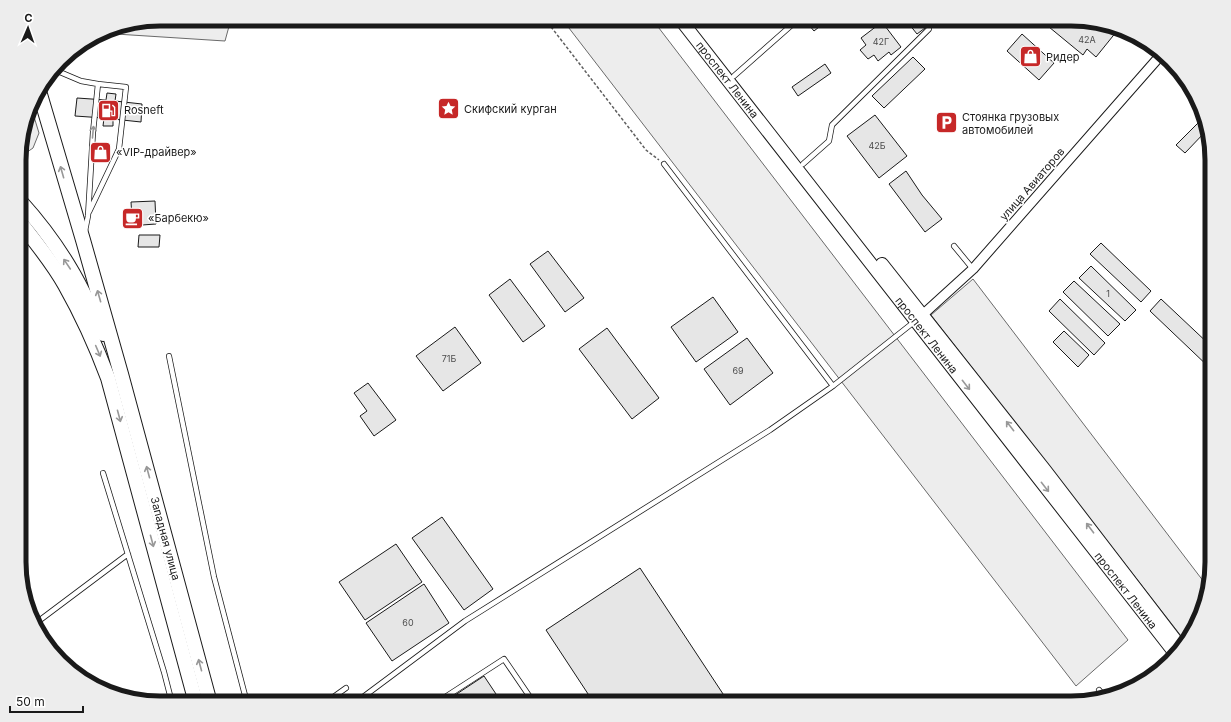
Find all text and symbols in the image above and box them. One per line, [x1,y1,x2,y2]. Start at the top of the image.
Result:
north arrow [8,8,48,48]
text: С [24,11,33,25]
house number: 42А [1078,34,1096,45]
house number: 42Г [873,36,889,47]
street label: проспект Ленина [693,39,762,121]
shop icon: Ридер [1018,44,1044,70]
place label: Ридер [1046,50,1080,64]
place icon: Скифский курган [435,96,461,122]
fuel station icon: Rosneft [96,97,122,123]
place label: Скифский курган [464,102,557,116]
place label: Rosneft [124,103,164,117]
parking icon: Стоянка грузовых автомобилей [933,110,959,136]
place label: Стоянка грузовых автомобилей [962,110,1059,137]
one-way arrow [90,126,97,139]
shop icon: «VIP-драйвер» [88,139,114,165]
house number: 42Б [868,140,886,151]
place label: «VIP-драйвер» [116,145,197,159]
street label: улица Авиаторов [997,145,1067,223]
one-way arrow [58,166,65,179]
cafe icon: «Барбекю» [119,205,145,231]
place label: «Барбекю» [148,211,209,225]
one-way arrow [63,259,71,270]
house number: 1 [1106,288,1110,299]
one-way arrow [95,290,102,303]
street label: проспект Ленина [892,294,961,376]
one-way arrow [94,345,102,357]
house number: 71Б [442,353,456,364]
house number: 69 [732,365,744,376]
one-way arrow [961,379,970,390]
one-way arrow [115,409,123,422]
one-way arrow [1006,420,1014,431]
one-way arrow [144,466,151,479]
one-way arrow [1041,482,1050,493]
street label: Западная улица [148,495,183,582]
one-way arrow [1086,523,1094,534]
one-way arrow [149,534,157,547]
street label: проспект Ленина [1092,549,1160,632]
house number: 60 [402,617,414,628]
one-way arrow [196,659,203,672]
scale bar [10,688,83,714]
text: 50 m [16,694,45,709]

